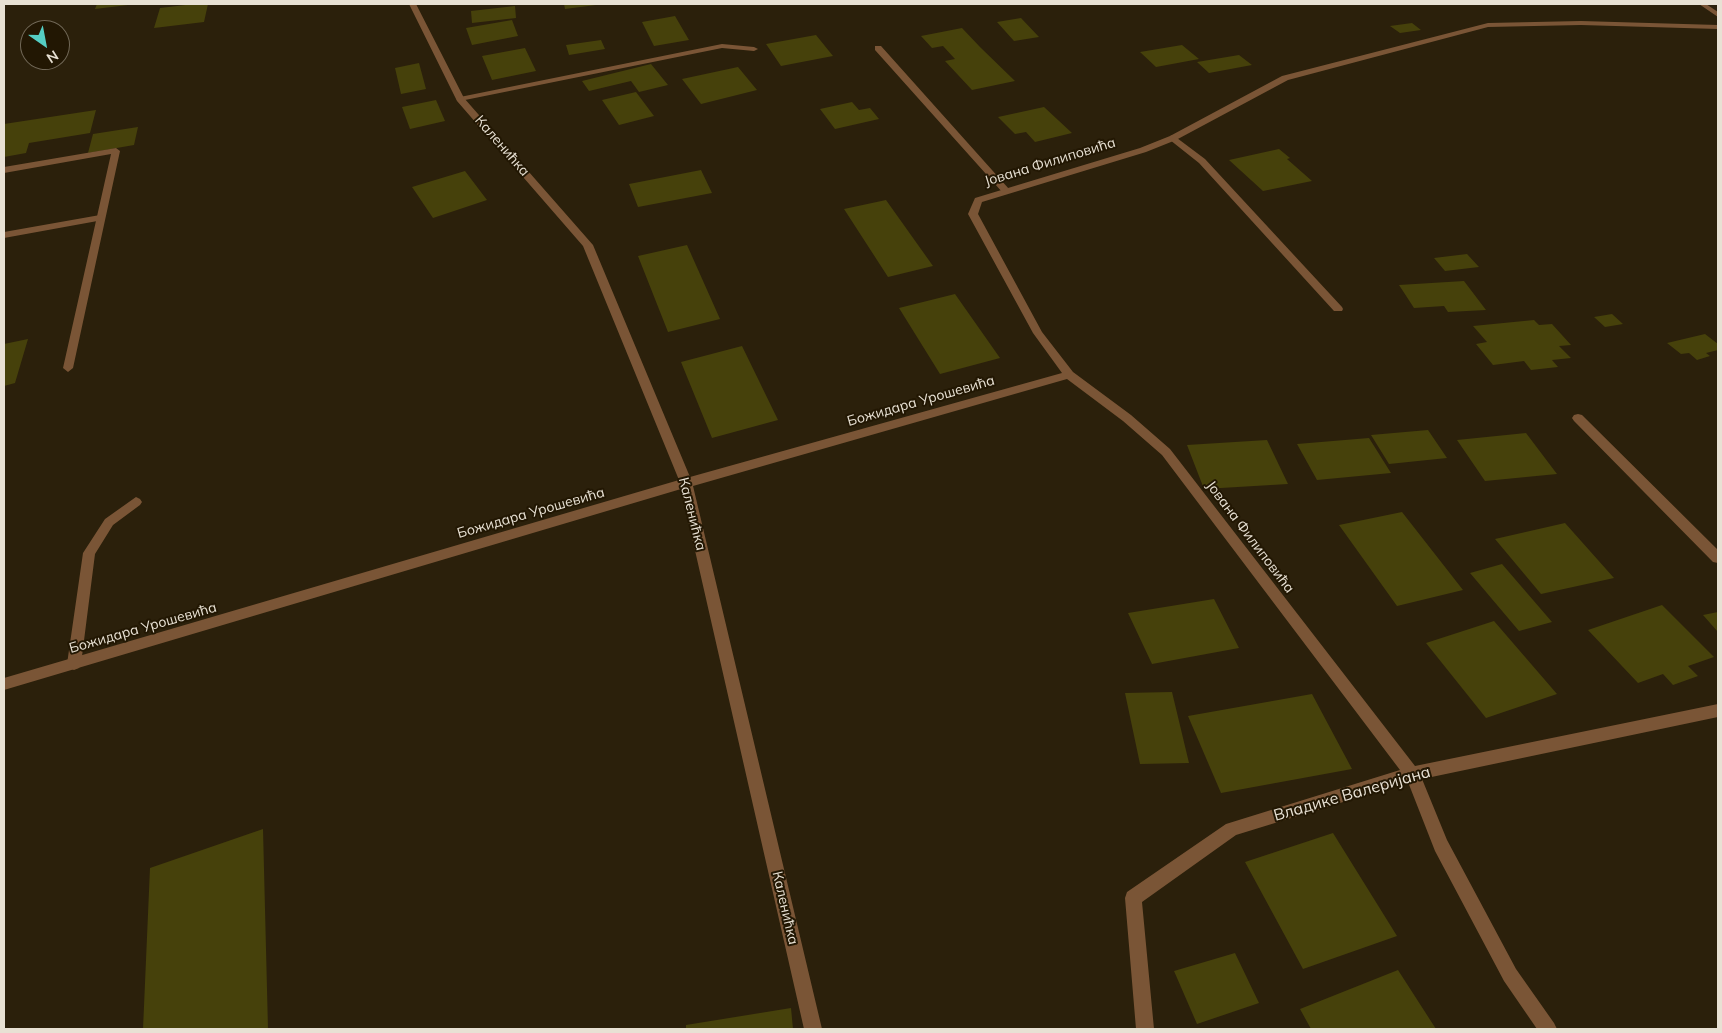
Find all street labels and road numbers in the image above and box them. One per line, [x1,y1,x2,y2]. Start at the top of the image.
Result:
street label: Каленићка [471,112,533,180]
street label: Јована Филиповића [982,134,1118,190]
street label: Божидара Урошевића [845,372,997,430]
street label: Каленићка [675,476,709,552]
street label: Јована Филиповића [1202,478,1298,596]
street label: Божидара Урошевића [455,484,607,542]
street label: Божидара Урошевића [67,599,219,657]
street label: Владике Валеријана [1271,762,1433,826]
street label: Каленићка [768,870,802,946]

